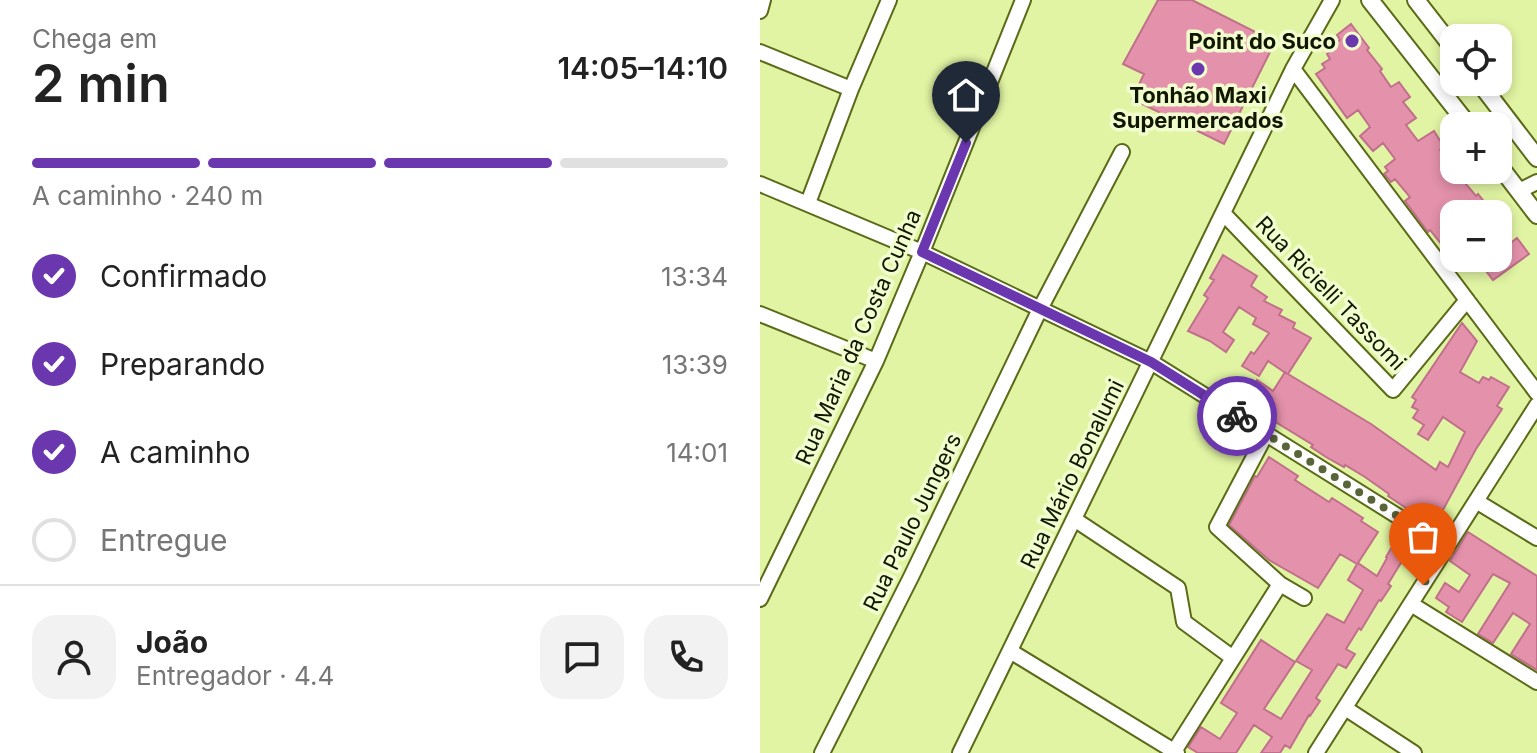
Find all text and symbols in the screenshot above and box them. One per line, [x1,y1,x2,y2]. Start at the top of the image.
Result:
text: Chega em [32,23,157,54]
map controls [1440,24,1512,272]
button: locate [1440,24,1512,96]
place label: Point do Suco [1188,28,1336,54]
marker: Point do Suco [1343,32,1361,50]
text: 14:05–14:10 [557,50,728,86]
text: 2 min [32,52,170,115]
marker: Tonhão Maxi Supermercados [1189,60,1207,78]
pin [932,61,1000,143]
icon: home [944,73,988,117]
place label: Tonhão Maxi Supermercados [1112,82,1284,133]
button: + [1440,112,1512,184]
text: A caminho · 240 m [32,180,263,211]
button: − [1440,200,1512,272]
street label: Rua Maria da Costa Cunha [790,205,926,469]
street label: Rua Ricielli Tassomi [1251,211,1411,375]
icon: check [32,254,76,298]
text: Confirmado [100,258,267,294]
text: 13:34 [661,261,728,292]
icon: check [32,342,76,386]
text: Preparando [100,346,265,382]
text: 13:39 [662,349,728,380]
street label: Rua Mário Bonalumi [1015,375,1129,573]
courier [1197,376,1277,456]
icon: bike [1215,394,1259,438]
street label: Rua Paulo Jungers [858,429,966,615]
icon: check [32,430,76,474]
text: A caminho [100,434,250,470]
text: 14:01 [666,437,728,468]
pin [1389,503,1457,585]
icon: bag [1401,515,1445,559]
text: Entregue [100,522,228,558]
button: person [32,615,116,699]
button: chat [540,615,624,699]
button: phone [644,615,728,699]
text: João [136,624,208,660]
text: Entregador · 4.4 [136,660,334,691]

